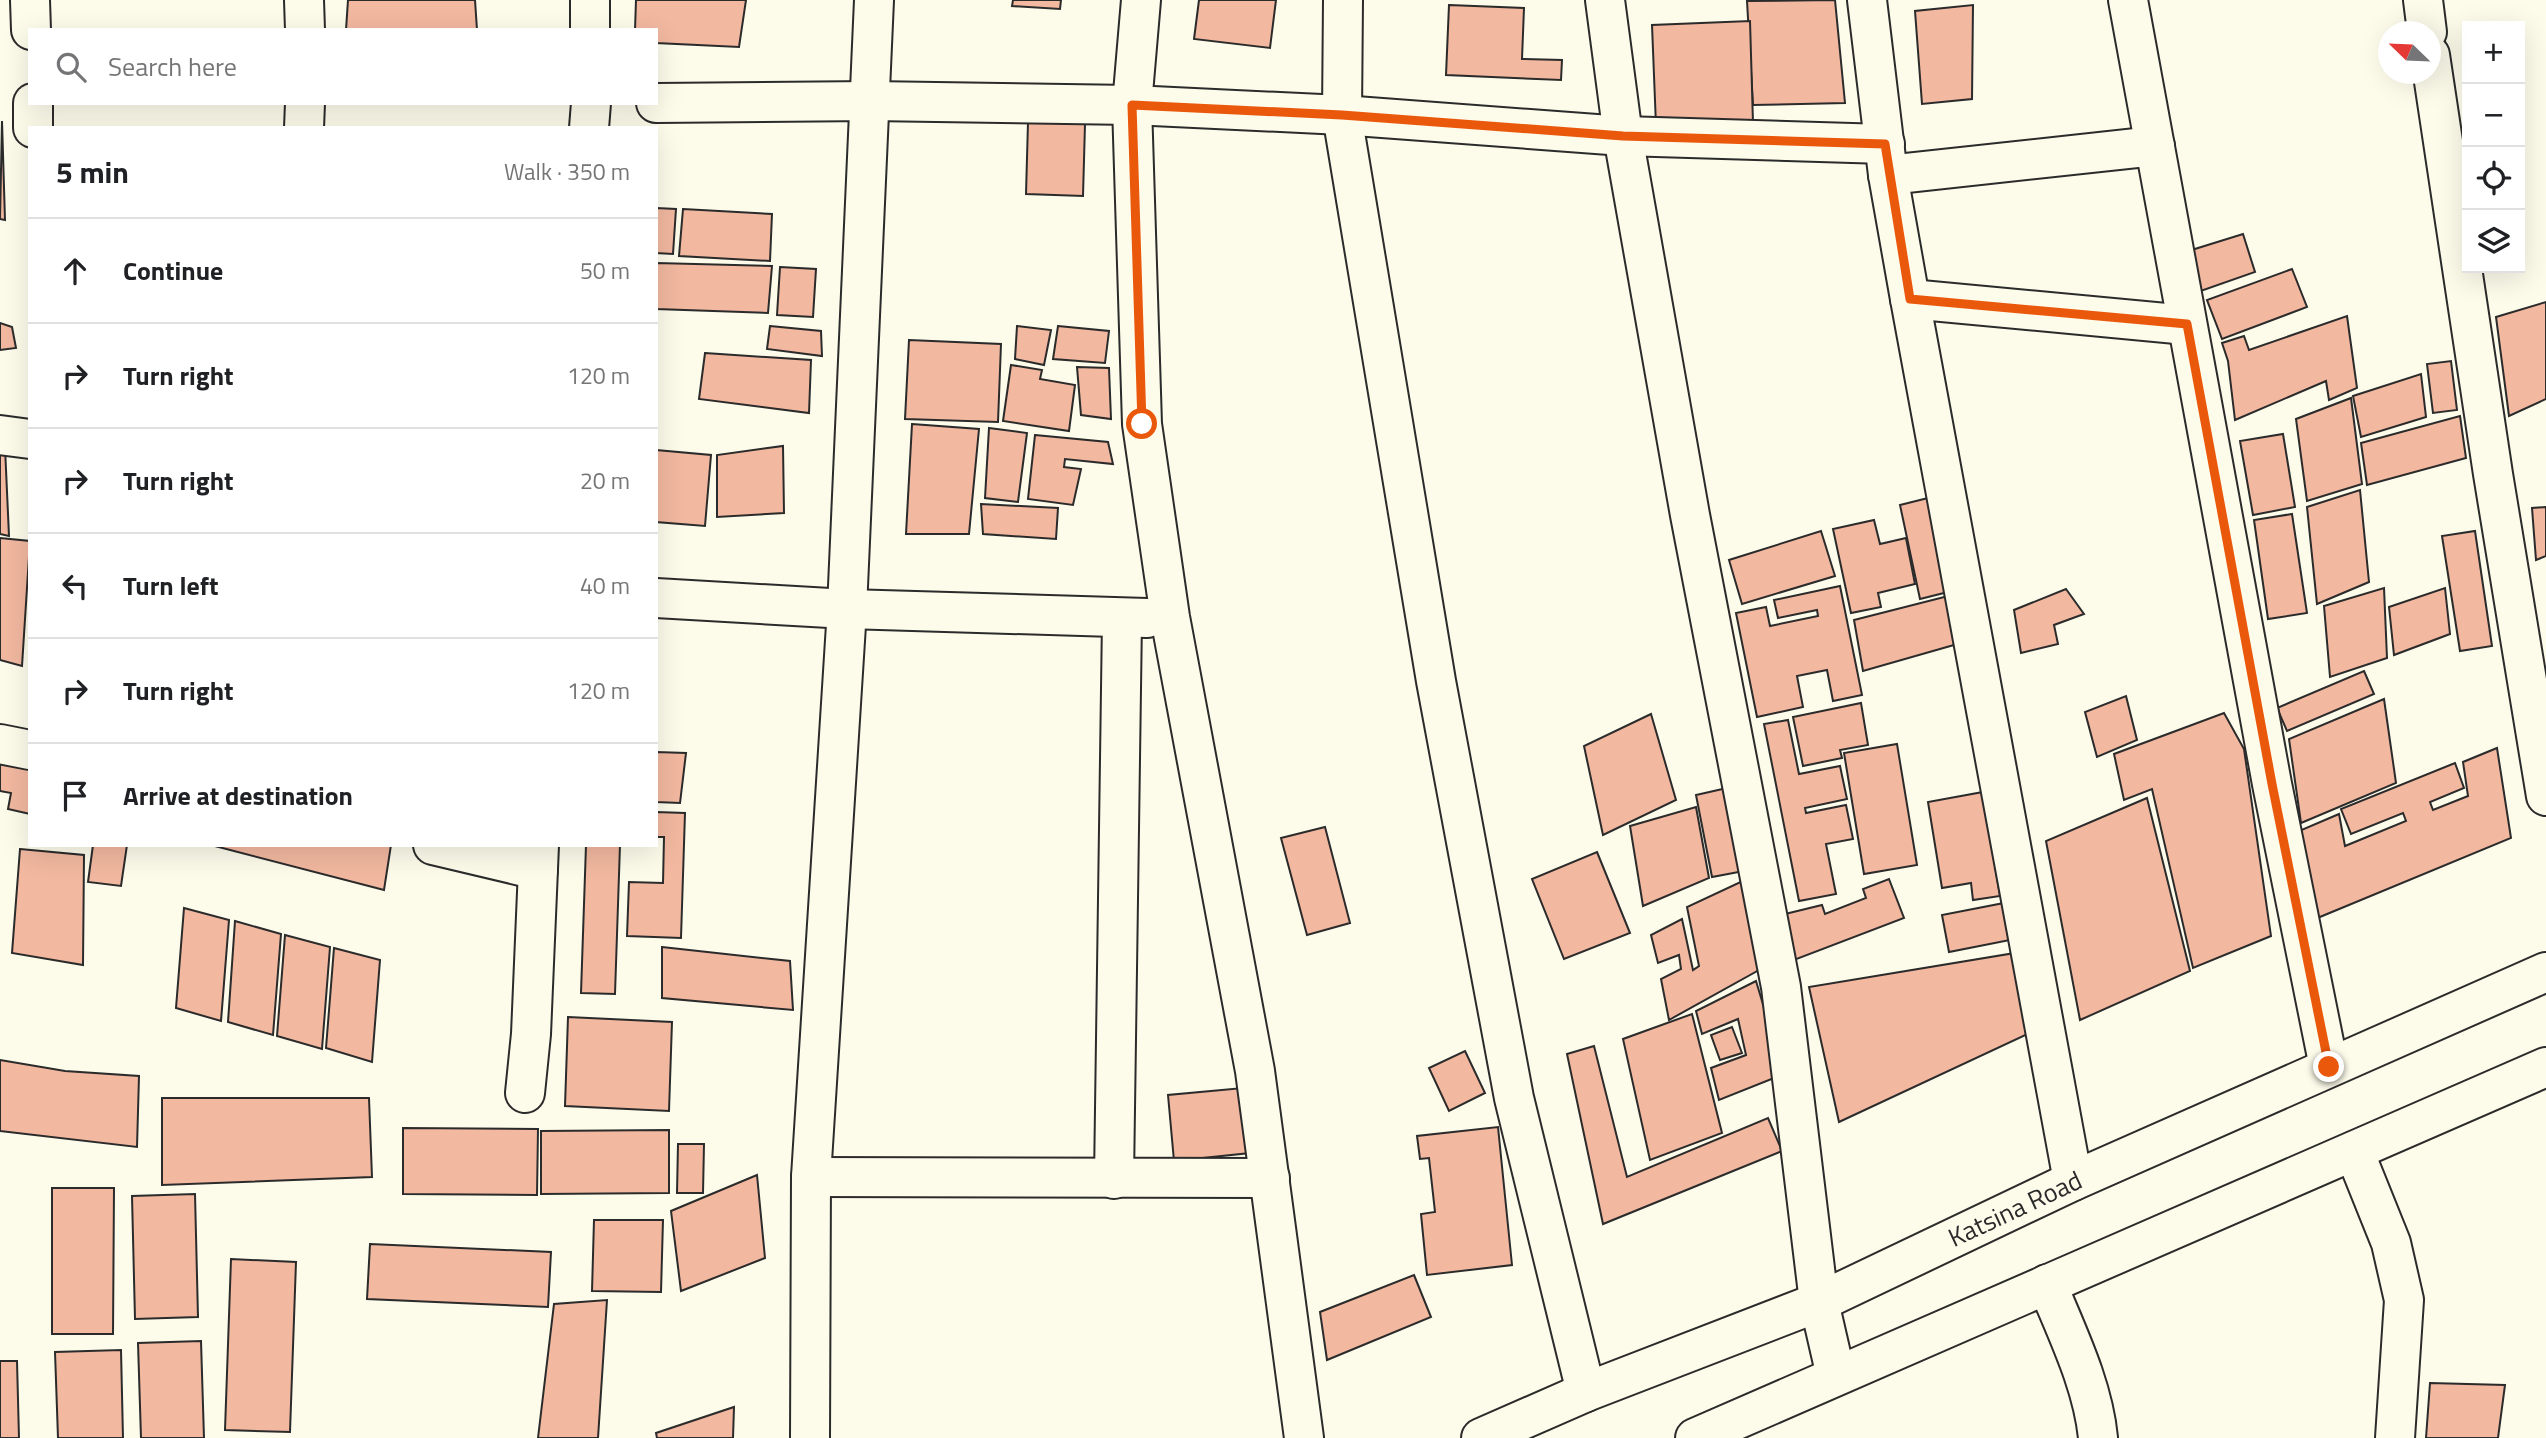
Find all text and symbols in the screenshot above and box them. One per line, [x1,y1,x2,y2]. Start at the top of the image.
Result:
north arrow [2378,21,2441,84]
map controls [2462,21,2525,273]
button: + [2462,21,2525,84]
search box [28,28,658,105]
text: Search here [108,47,237,86]
icon: search [52,48,90,86]
button: − [2462,84,2525,147]
button: locate [2462,147,2525,210]
text: 5 min [56,149,129,195]
text: Walk · 350 m [504,154,630,189]
button: layers [2462,210,2525,273]
text: Continue [123,251,223,290]
icon: ahead [56,252,94,290]
text: 50 m [580,253,630,288]
text: Turn right [123,356,234,395]
icon: right [56,357,94,395]
text: 120 m [567,358,630,393]
route start [1126,408,1157,439]
text: Turn right [123,461,234,500]
icon: right [56,462,94,500]
text: 20 m [580,463,630,498]
text: Turn left [123,566,218,605]
icon: left [56,567,94,605]
text: 40 m [580,568,630,603]
text: Turn right [123,671,234,710]
icon: right [56,672,94,710]
text: 120 m [567,673,630,708]
text: Arrive at destination [123,776,353,815]
icon: arrive [56,777,94,815]
route end [2313,1051,2344,1082]
street label: Katsina Road [1941,1161,2088,1257]

